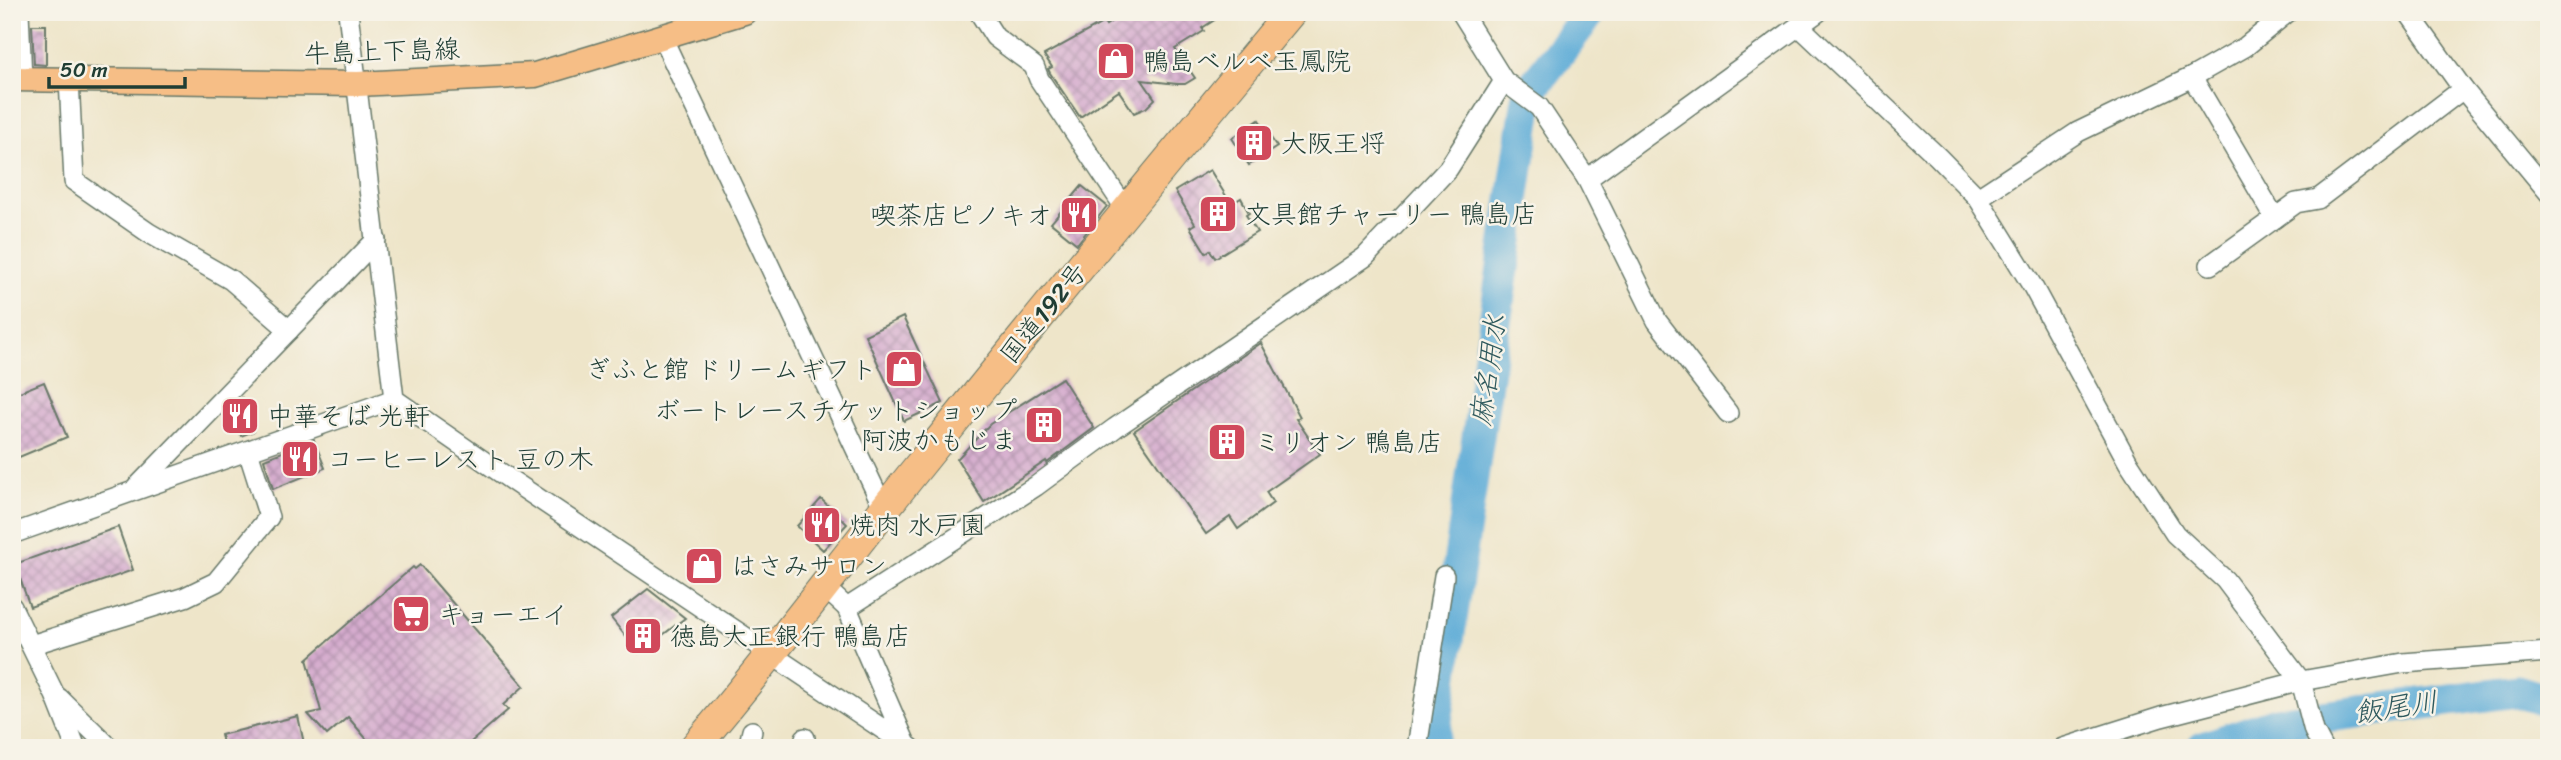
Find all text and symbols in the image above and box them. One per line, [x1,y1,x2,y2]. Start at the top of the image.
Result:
street label: 牛島上下島線 [303,25,461,77]
place label: 鴨島ベルベ玉鳳院 [1143,38,1351,84]
shop icon: 鴨島ベルベ玉鳳院 [1095,40,1137,82]
scale bar [49,46,186,90]
text: 50 m [60,51,108,89]
place label: 大阪王将 [1281,120,1385,166]
building icon: 大阪王将 [1233,122,1275,164]
place label: 文具館チャーリー 鴨島店 [1245,191,1537,237]
place label: 喫茶店ピノキオ [870,192,1052,238]
building icon: 文具館チャーリー 鴨島店 [1197,193,1239,235]
restaurant icon: 喫茶店ピノキオ [1058,194,1100,236]
street label: 国道192号 [987,252,1099,374]
water label: 麻名用水 [1456,311,1520,429]
place label: ぎふと館 ドリームギフト [585,346,877,392]
shop icon: ぎふと館 ドリームギフト [883,348,925,390]
place label: ボートレースチケットショップ 阿波かもじま [654,387,1017,463]
place label: 中華そば 光軒 [267,393,430,439]
restaurant icon: 中華そば 光軒 [219,395,261,437]
building icon: ボートレースチケットショップ 阿波かもじま [1023,404,1065,446]
place label: ミリオン 鴨島店 [1254,419,1443,465]
building icon: ミリオン 鴨島店 [1206,421,1248,463]
place label: コーヒーレスト 豆の木 [327,436,593,482]
restaurant icon: コーヒーレスト 豆の木 [279,438,321,480]
place label: 焼肉 水戸園 [849,502,986,548]
restaurant icon: 焼肉 水戸園 [801,504,843,546]
place label: はさみサロン [731,543,887,589]
shop icon: はさみサロン [683,545,725,587]
place label: キョーエイ [438,591,568,637]
supermarket icon: キョーエイ [390,593,432,635]
place label: 徳島大正銀行 鴨島店 [670,613,911,659]
building icon: 徳島大正銀行 鴨島店 [622,615,664,657]
water label: 飯尾川 [2351,677,2441,737]

